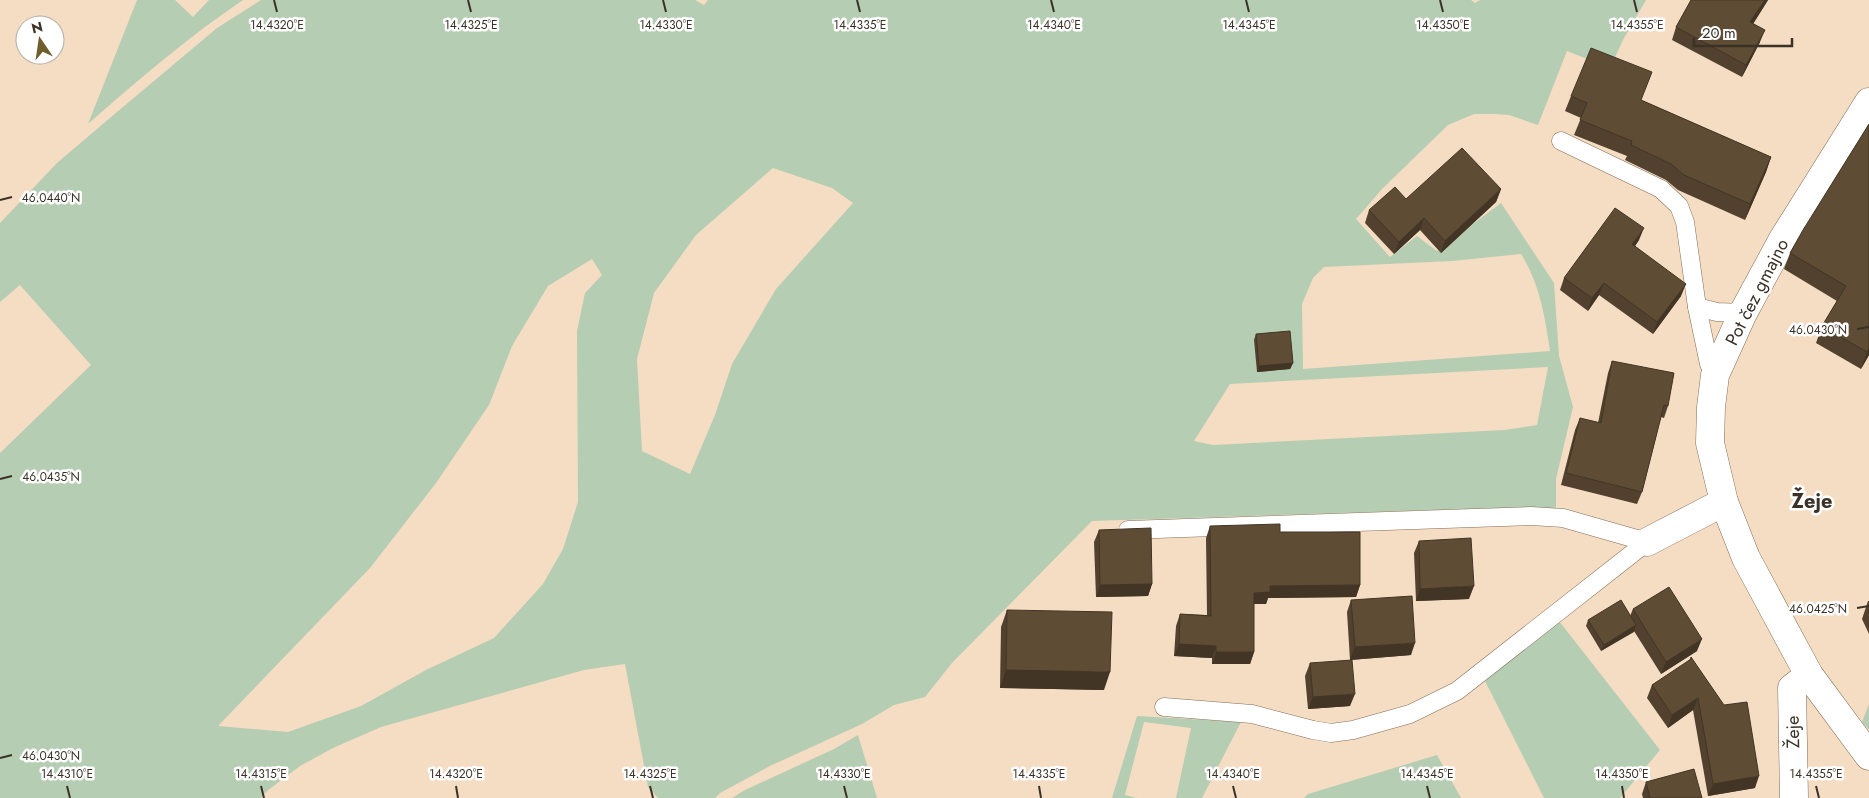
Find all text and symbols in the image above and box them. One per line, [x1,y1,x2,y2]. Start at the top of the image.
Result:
north arrow [15,15,65,65]
scale bar [1694,15,1792,47]
text: N [29,16,45,38]
text: 14.4320°E [250,16,304,34]
text: 14.4325°E [444,16,498,34]
text: 14.4330°E [639,16,693,34]
text: 14.4335°E [834,16,886,34]
text: 14.4340°E [1027,16,1081,34]
text: 14.4345°E [1222,16,1276,34]
text: 14.4350°E [1416,16,1470,34]
text: 14.4355°E [1610,16,1664,34]
text: 20 m [1702,22,1736,44]
text: 46.0440°N [22,189,80,207]
street label: Pot čez gmajno [1719,234,1795,350]
text: 46.0430°N [1789,321,1847,339]
text: 46.0435°N [22,468,80,486]
district label: Žeje [1792,486,1832,516]
text: 46.0425°N [1789,600,1847,618]
street label: Žeje [1780,715,1806,749]
text: 46.0430°N [22,747,80,765]
text: 14.4310°E [41,765,93,783]
text: 14.4315°E [235,765,287,783]
text: 14.4320°E [429,765,483,783]
text: 14.4325°E [623,765,677,783]
text: 14.4330°E [817,765,871,783]
text: 14.4335°E [1013,765,1065,783]
text: 14.4340°E [1206,765,1260,783]
text: 14.4345°E [1400,765,1454,783]
text: 14.4350°E [1595,765,1649,783]
text: 14.4355°E [1789,765,1843,783]

